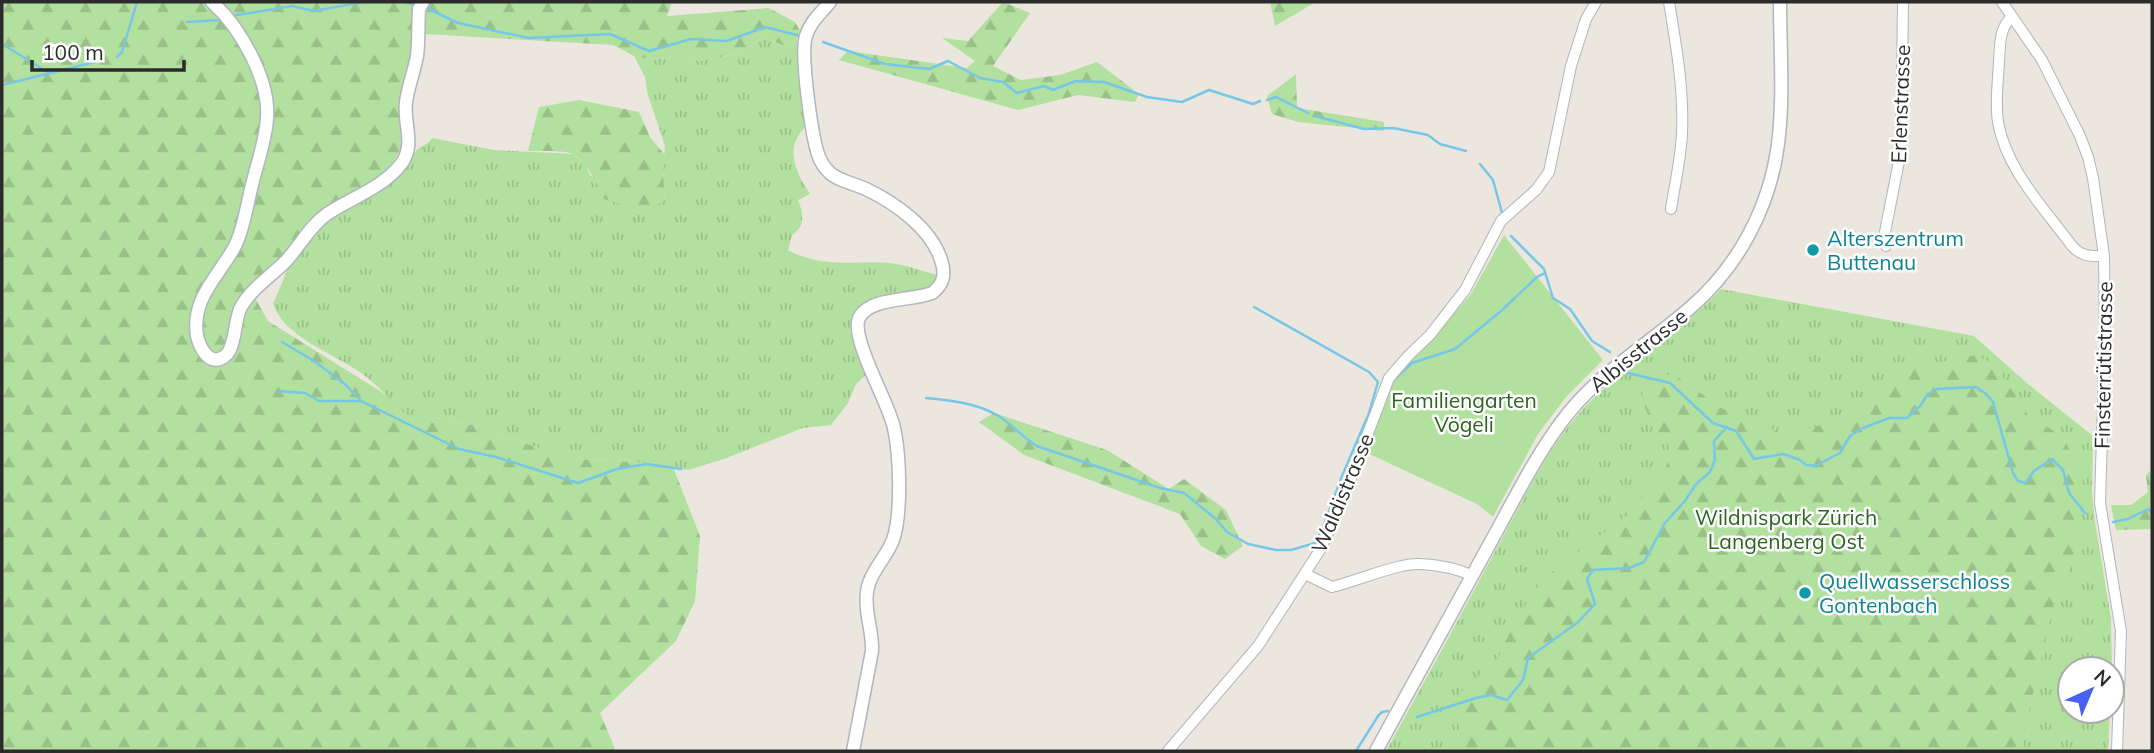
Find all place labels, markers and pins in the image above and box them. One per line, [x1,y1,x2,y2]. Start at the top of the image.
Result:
place label: Alterszentrum Buttenau [1827,225,1964,275]
marker: Alterszentrum Buttenau [1805,242,1821,258]
place label: Quellwasserschloss Gontenbach [1819,568,2010,618]
marker: Quellwasserschloss Gontenbach [1797,585,1813,601]

